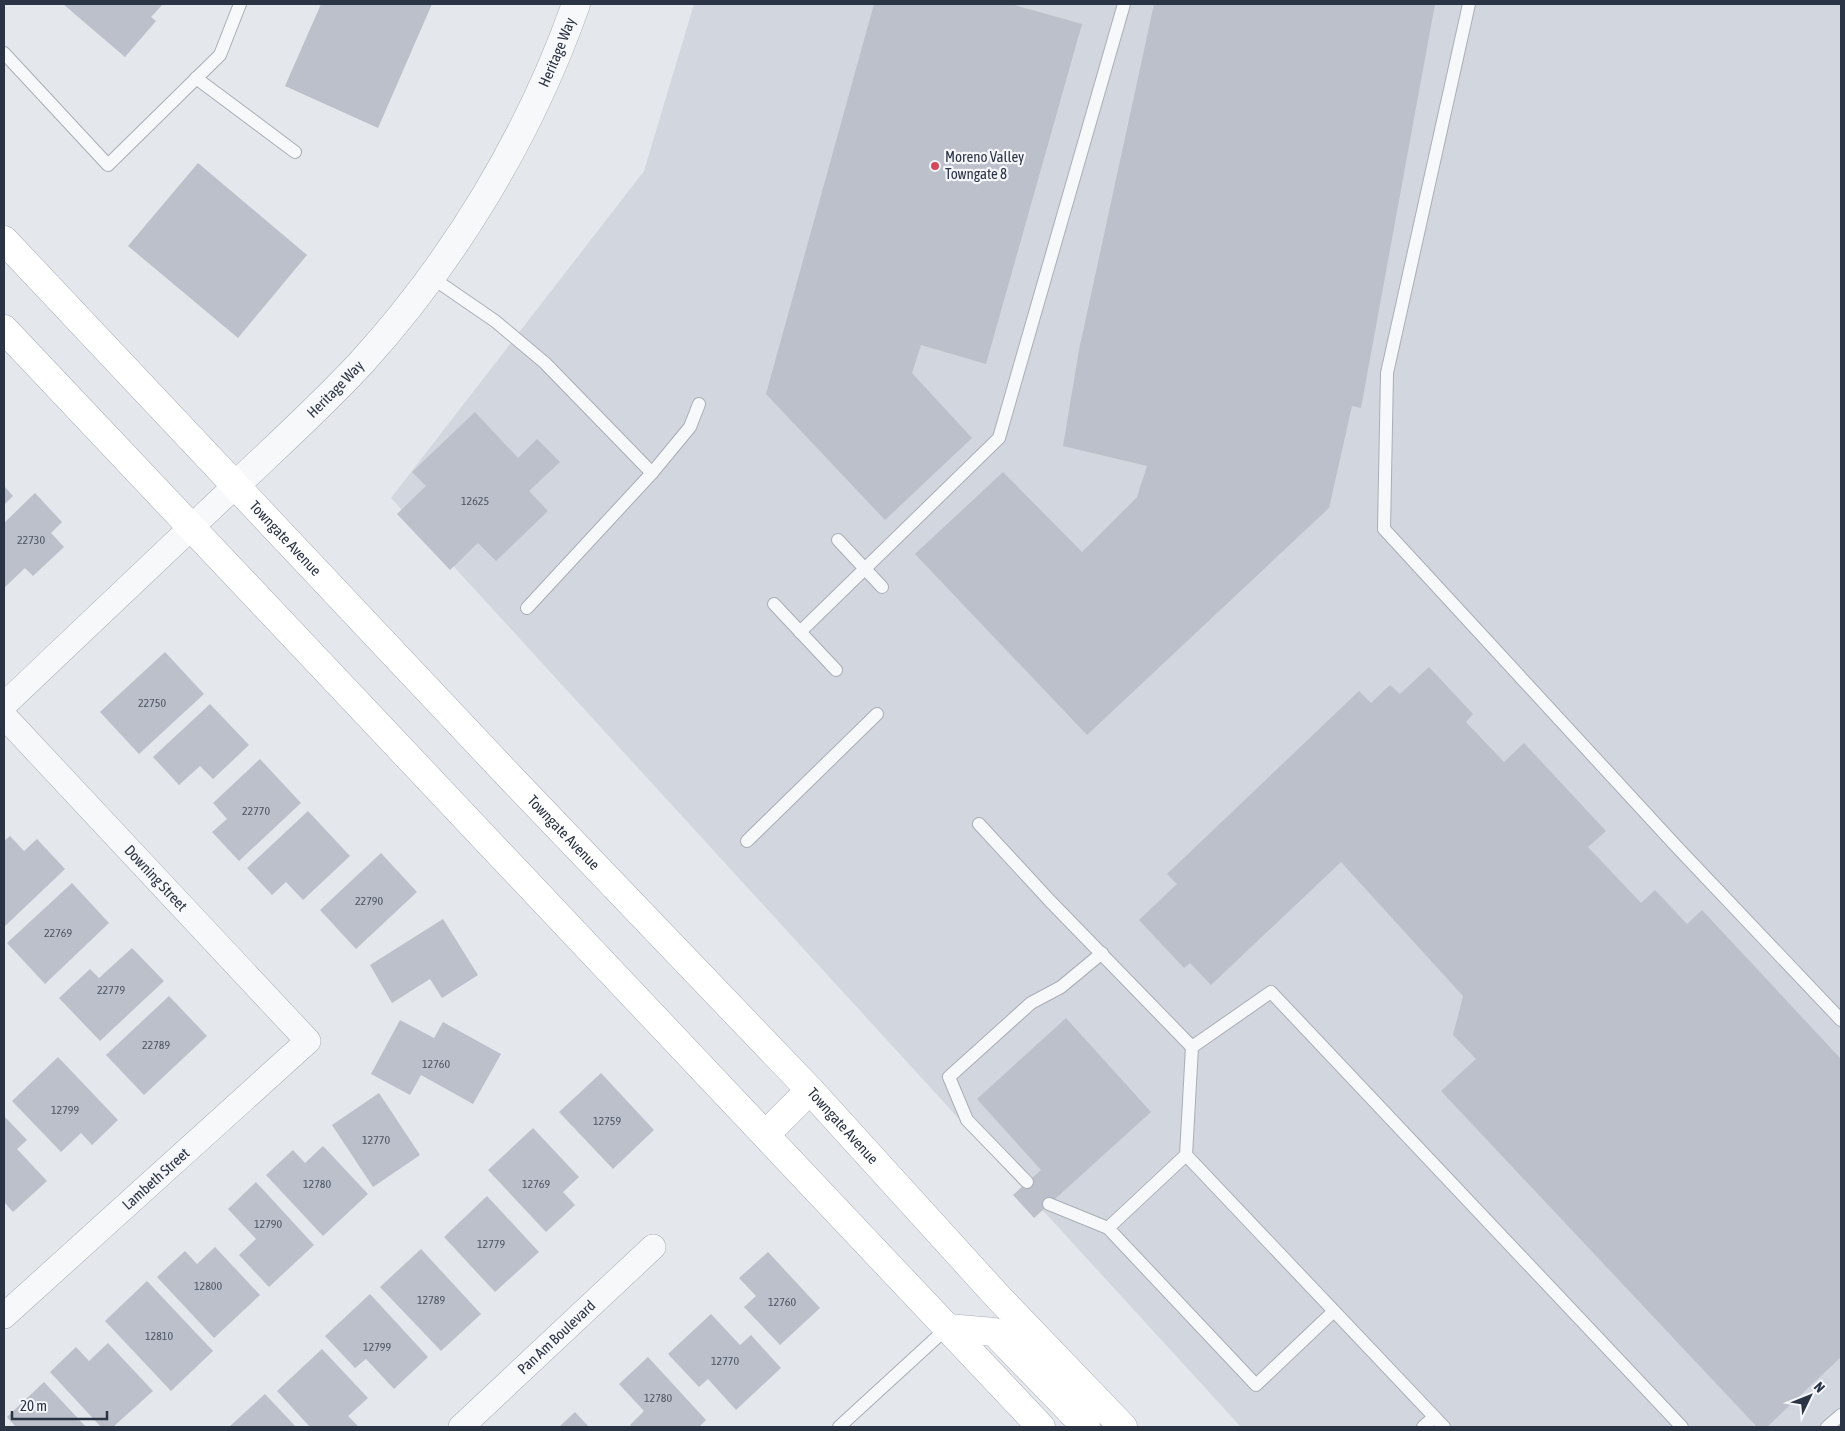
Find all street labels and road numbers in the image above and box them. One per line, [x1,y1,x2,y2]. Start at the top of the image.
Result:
street label: Heritage Way [535,15,578,89]
street label: Heritage Way [303,357,367,421]
street label: Towngate Avenue [246,497,325,579]
street label: Towngate Avenue [524,792,603,873]
street label: Downing Street [121,841,191,914]
street label: Towngate Avenue [804,1084,882,1167]
street label: Lambeth Street [119,1144,193,1213]
street label: Pan Am Boulevard [514,1297,599,1377]

